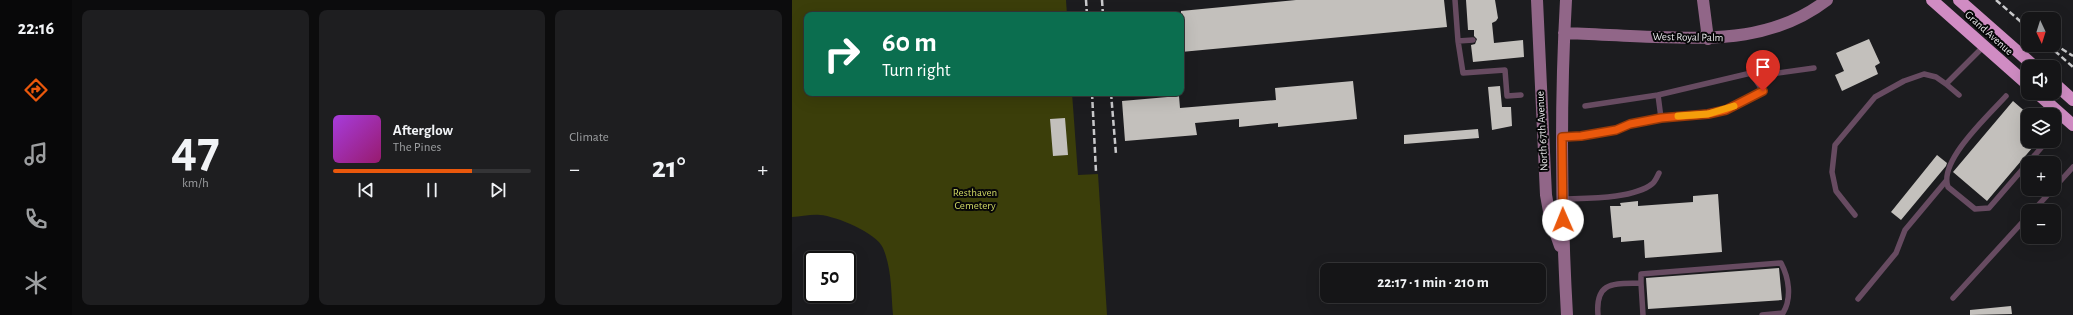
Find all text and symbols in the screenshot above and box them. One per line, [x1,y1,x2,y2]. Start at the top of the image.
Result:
street label: Grand Avenue [1963,9,2015,57]
north arrow [2021,12,2061,52]
map controls [2021,12,2061,244]
text: 22:16 [18,20,54,38]
icon: right [816,28,868,80]
text: 60 m [882,29,937,57]
street label: West Royal Palm [1652,31,1724,43]
pin [1746,50,1780,91]
icon: arrive [1752,56,1774,78]
button: sound [2021,60,2061,100]
text: Turn right [882,62,951,80]
icon: directions [22,76,50,104]
street label: North 67th Avenue [1534,91,1550,171]
button: layers [2021,108,2061,148]
text: Afterglow [393,123,453,138]
text: 47 [171,124,220,176]
text: Climate [569,131,609,144]
icon: music [22,140,50,168]
text: The Pines [393,141,441,154]
text: 21° [652,153,686,183]
button: + [2021,156,2061,196]
text: − [569,158,580,180]
text: + [757,158,768,180]
text: km/h [182,177,209,190]
icon: previous [355,179,377,201]
icon: pause [421,179,443,201]
icon: next [487,179,509,201]
park label: Resthaven Cemetery [953,187,997,211]
position arrow [1542,199,1584,241]
button: − [2021,204,2061,244]
icon: phone [22,205,50,233]
speed limit sign: 50 [804,251,856,303]
icon: climate [22,269,50,297]
text: 22:17 · 1 min · 210 m [1377,275,1489,290]

